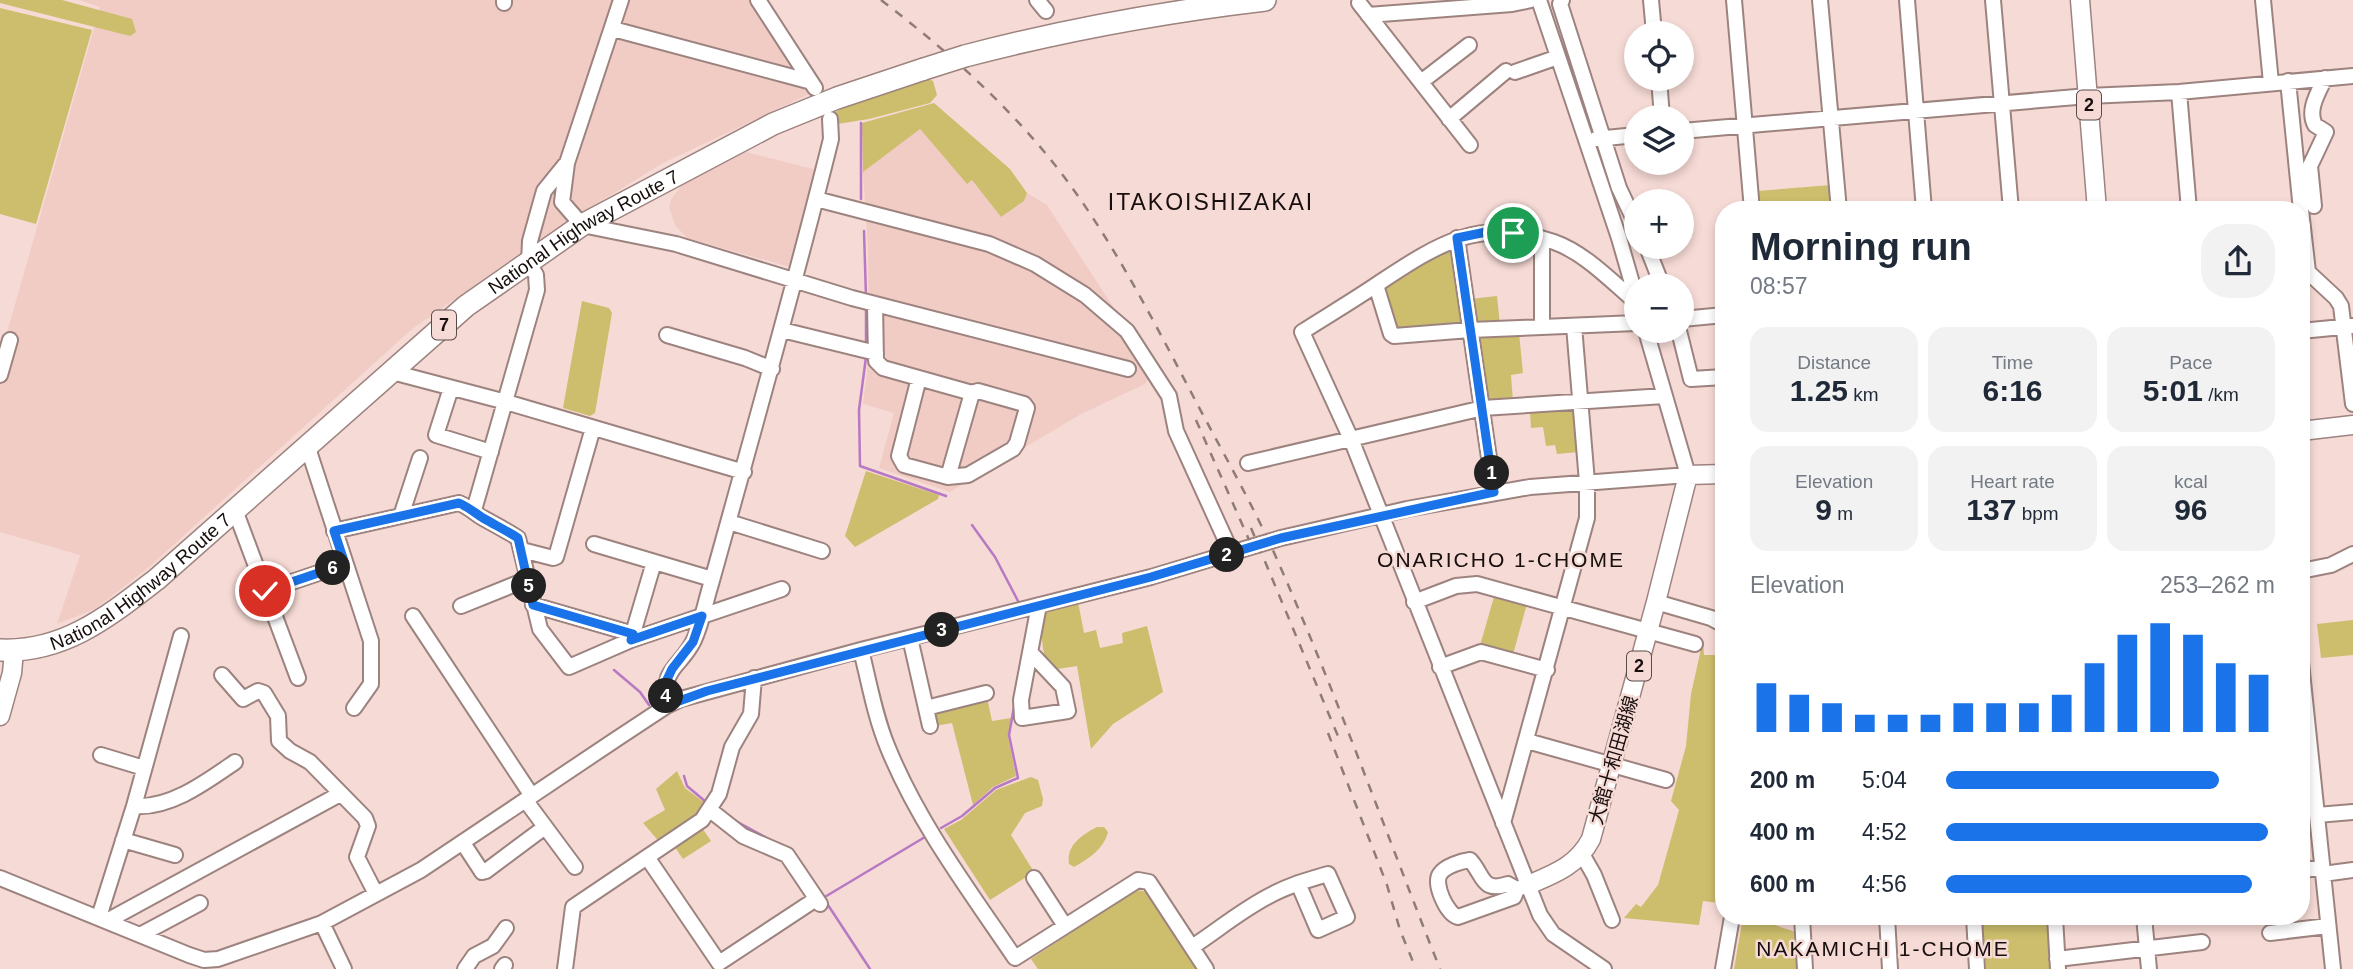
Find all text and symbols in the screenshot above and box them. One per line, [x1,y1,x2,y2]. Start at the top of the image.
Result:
map controls [1624,21,1694,343]
button: locate [1624,21,1694,91]
road number: 2 [2077,90,2101,120]
button: layers [1624,105,1694,175]
street label: National Highway Route 7 [484,166,682,298]
district label: ITAKOISHIZAKAI [1108,189,1314,215]
button: + [1624,189,1694,259]
pin [1483,203,1543,263]
icon: arrive [1494,214,1532,252]
button: share [2201,224,2275,298]
text: Morning run [1750,226,1972,268]
button: − [1624,273,1694,343]
text: 08:57 [1750,273,1808,299]
road number: 7 [432,310,456,340]
text: Distance [1797,352,1871,373]
text: Time [1992,352,2033,373]
text: Pace [2169,352,2212,373]
text: 1.25 [1790,374,1848,407]
text: 6:16 [1982,374,2043,407]
text: 5:01 [2143,374,2203,407]
text: km [1848,384,1879,405]
text: /km [2203,384,2239,405]
pin: 1 [1474,456,1510,490]
text: 1 [1486,462,1497,483]
text: Elevation [1795,471,1873,492]
text: Heart rate [1970,471,2055,492]
text: kcal [2174,471,2208,492]
text: 9 [1815,493,1832,526]
text: 137 [1966,493,2016,526]
text: 96 [2174,493,2208,526]
text: m [1832,503,1853,524]
text: bpm [2016,503,2059,524]
street label: National Highway Route 7 [47,509,235,654]
pin: 2 [1210,538,1244,572]
text: 2 [1221,544,1232,565]
district label: ONARICHO 1-CHOME [1377,548,1625,571]
pin: 6 [316,550,350,586]
text: 6 [327,557,338,578]
pin [235,561,295,621]
pin: 5 [512,568,546,604]
icon: check [246,572,284,610]
text: Elevation [1750,572,1845,598]
text: 253–262 m [2160,572,2275,598]
text: 5 [523,575,534,596]
pin: 3 [925,612,960,648]
text: 3 [936,619,947,640]
road number: 2 [1627,652,1651,680]
pin: 4 [648,678,684,714]
text: 4 [660,685,671,706]
street label: 大館十和田湖線 [1585,693,1642,827]
text: 200 m [1750,767,1815,793]
text: 5:04 [1862,767,1907,793]
text: 400 m [1750,819,1815,845]
text: 4:52 [1862,819,1907,845]
text: 600 m [1750,871,1815,897]
text: 4:56 [1862,871,1907,897]
district label: NAKAMICHI 1-CHOME [1756,937,2010,960]

